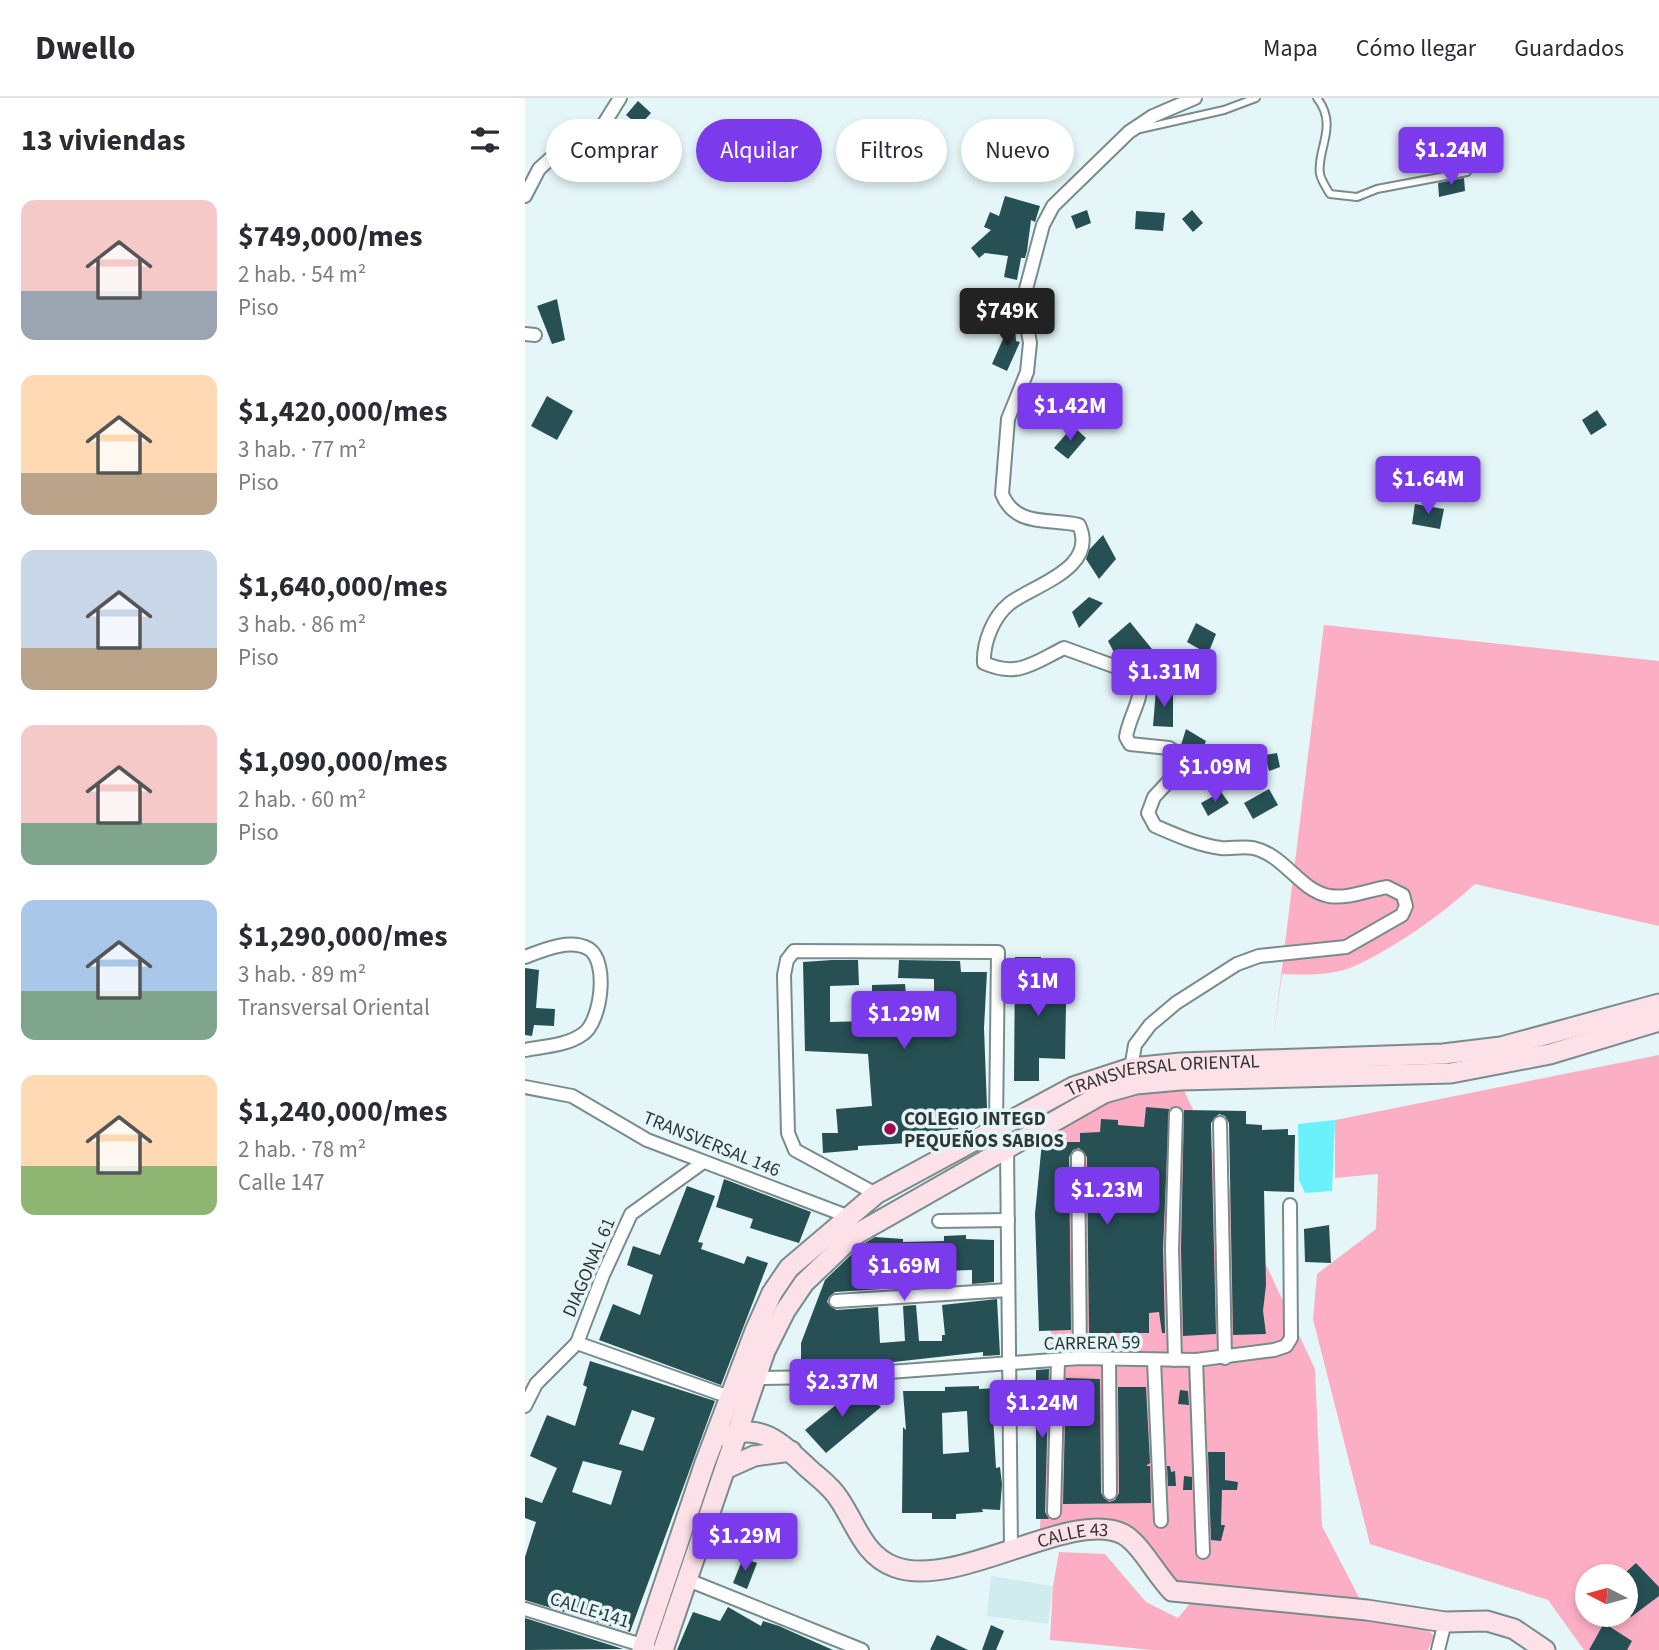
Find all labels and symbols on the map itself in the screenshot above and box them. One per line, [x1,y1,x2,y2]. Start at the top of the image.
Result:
pin: $1.24M [1394,127,1508,187]
pin: $749K [958,288,1056,348]
pin: $1.42M [1013,384,1127,443]
pin: $1.64M [1371,456,1485,516]
pin: $1.31M [1107,650,1221,709]
pin: $1.09M [1158,744,1272,804]
pin: $1M [1004,958,1072,1018]
pin: $1.29M [847,992,961,1051]
street label: TRANSVERSAL ORIENTAL [1061,1048,1260,1104]
street label: TRANSVERSAL 146 [639,1105,784,1184]
place label: COLEGIO INTEGD PEQUEÑOS SABIOS [904,1106,1064,1155]
marker: COLEGIO INTEGD PEQUEÑOS SABIOS [882,1121,898,1137]
pin: $1.23M [1050,1168,1164,1227]
street label: DIAGONAL 61 [556,1214,622,1322]
pin: $1.69M [847,1244,961,1303]
street label: CARRERA 59 [1044,1329,1141,1358]
pin: $2.37M [785,1360,899,1419]
pin: $1.24M [985,1380,1099,1440]
pin: $1.29M [688,1514,802,1573]
street label: CALLE 43 [1034,1517,1109,1556]
north arrow [1575,1564,1638,1628]
street label: CALLE 141 [547,1586,633,1635]

